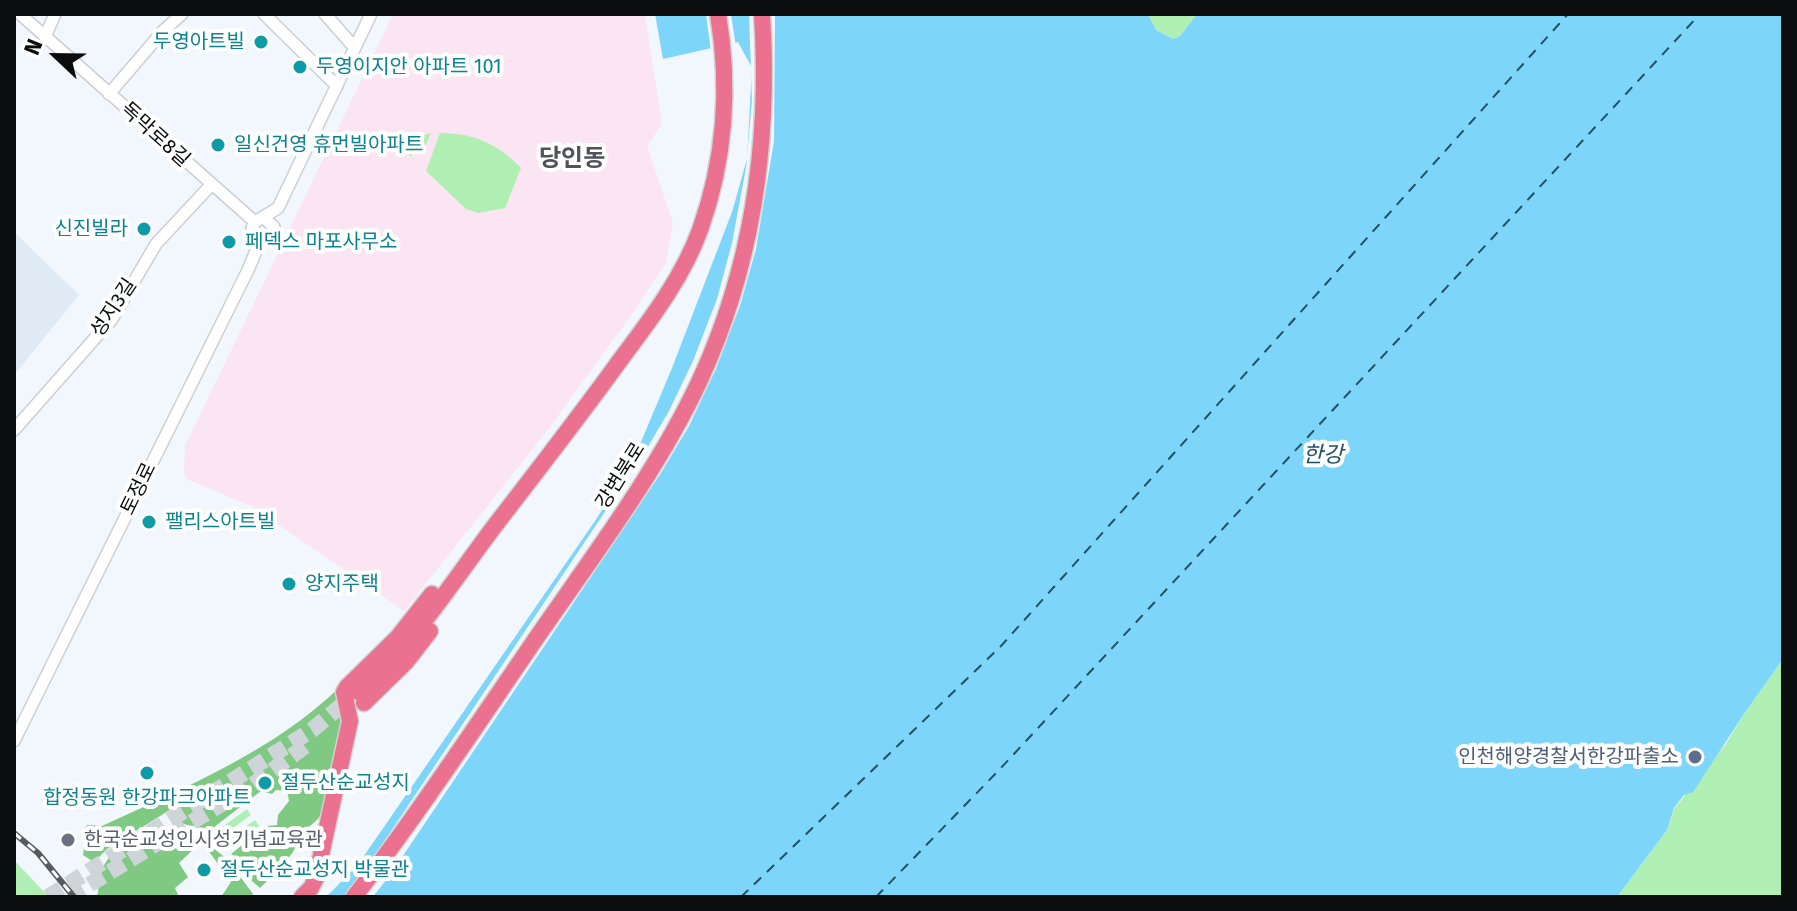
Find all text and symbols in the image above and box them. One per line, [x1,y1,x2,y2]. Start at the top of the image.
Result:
north arrow [16,16,96,96]
place label: 두영아트빌 [153,30,245,54]
marker: 두영아트빌 [252,33,270,51]
text: N [18,35,49,59]
place label: 두영이지안 아파트 101 [316,55,502,79]
marker: 두영이지안 아파트 101 [291,58,309,76]
street label: 독막로8길 [116,98,194,172]
place label: 일신건영 휴먼빌아파트 [234,133,423,157]
marker: 일신건영 휴먼빌아파트 [209,136,227,154]
district label: 당인동 [539,145,605,173]
place label: 신진빌라 [54,217,128,241]
marker: 신진빌라 [135,220,153,238]
place label: 페덱스 마포사무소 [245,230,397,254]
marker: 페덱스 마포사무소 [220,233,238,251]
street label: 성지3길 [86,274,142,342]
street label: 강변북로 [591,438,651,514]
water label: 한강 [1303,443,1343,469]
street label: 토정로 [116,459,162,519]
place label: 팰리스아트빌 [165,510,275,534]
marker: 팰리스아트빌 [140,513,158,531]
place label: 양지주택 [305,572,379,596]
marker: 양지주택 [280,575,298,593]
place label: 인천해양경찰서한강파출소 [1458,745,1679,769]
marker: 인천해양경찰서한강파출소 [1686,748,1704,766]
marker: 합정동원 한강파크아파트 [138,764,156,782]
place label: 절두산순교성지 [281,771,410,795]
marker: 절두산순교성지 [256,774,274,792]
place label: 합정동원 한강파크아파트 [43,786,251,810]
place label: 한국순교성인시성기념교육관 [84,828,323,852]
marker: 한국순교성인시성기념교육관 [59,831,77,849]
place label: 절두산순교성지 박물관 [220,858,409,882]
marker: 절두산순교성지 박물관 [195,861,213,879]

